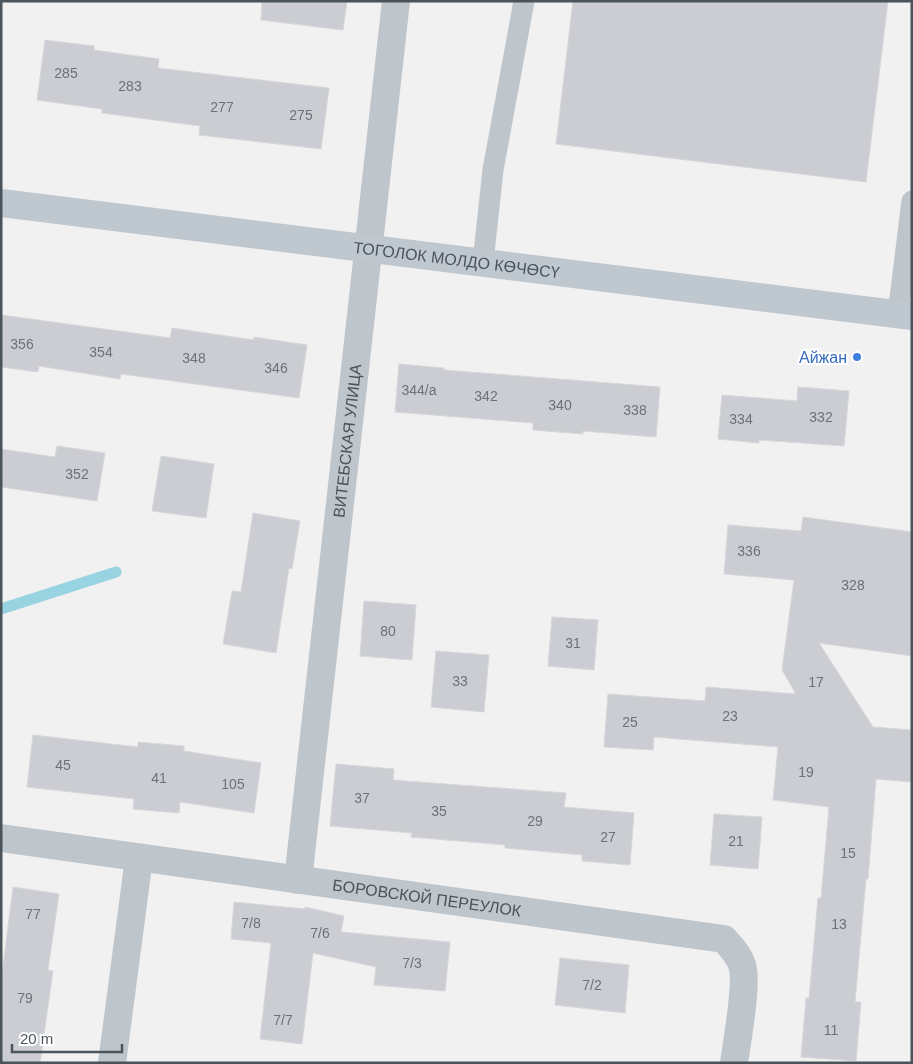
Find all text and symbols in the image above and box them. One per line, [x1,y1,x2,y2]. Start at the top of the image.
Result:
house number: 285 [54,65,78,81]
house number: 283 [118,78,142,94]
house number: 277 [210,99,234,115]
house number: 275 [289,107,313,123]
street label: ТОГОЛОК МОЛДО КӨЧӨСҮ [352,239,561,281]
house number: 356 [10,336,34,352]
house number: 354 [89,344,113,360]
place label: Айжан [799,349,847,366]
house number: 348 [182,350,206,366]
marker: Айжан [851,351,863,363]
house number: 346 [264,360,288,376]
street label: ВИТЕБСКАЯ УЛИЦА [330,363,365,519]
house number: 344/а [401,382,437,398]
house number: 342 [474,388,498,404]
house number: 340 [548,397,572,413]
house number: 338 [623,402,647,418]
house number: 332 [809,409,833,425]
house number: 334 [729,411,753,427]
house number: 352 [65,466,89,482]
house number: 336 [737,543,761,559]
house number: 328 [841,577,865,593]
house number: 80 [380,623,396,639]
house number: 31 [565,635,581,651]
house number: 33 [452,673,468,689]
house number: 17 [808,674,824,690]
house number: 23 [722,708,738,724]
house number: 25 [622,714,638,730]
house number: 45 [55,757,71,773]
house number: 19 [798,764,814,780]
house number: 41 [151,770,167,786]
house number: 105 [221,776,245,792]
house number: 37 [354,790,370,806]
house number: 35 [431,803,447,819]
house number: 29 [527,813,543,829]
house number: 27 [600,829,616,845]
house number: 21 [728,833,744,849]
house number: 15 [840,845,856,861]
street label: БОРОВСКОЙ ПЕРЕУЛОК [331,876,523,920]
house number: 77 [25,906,41,922]
house number: 7/8 [241,915,261,931]
house number: 13 [831,916,847,932]
house number: 7/6 [310,925,330,941]
house number: 7/3 [402,955,422,971]
house number: 7/2 [582,977,602,993]
house number: 79 [17,990,33,1006]
house number: 7/7 [273,1012,293,1028]
scale bar [12,1022,122,1054]
house number: 11 [824,1022,838,1038]
text: 20 m [20,1030,53,1047]

